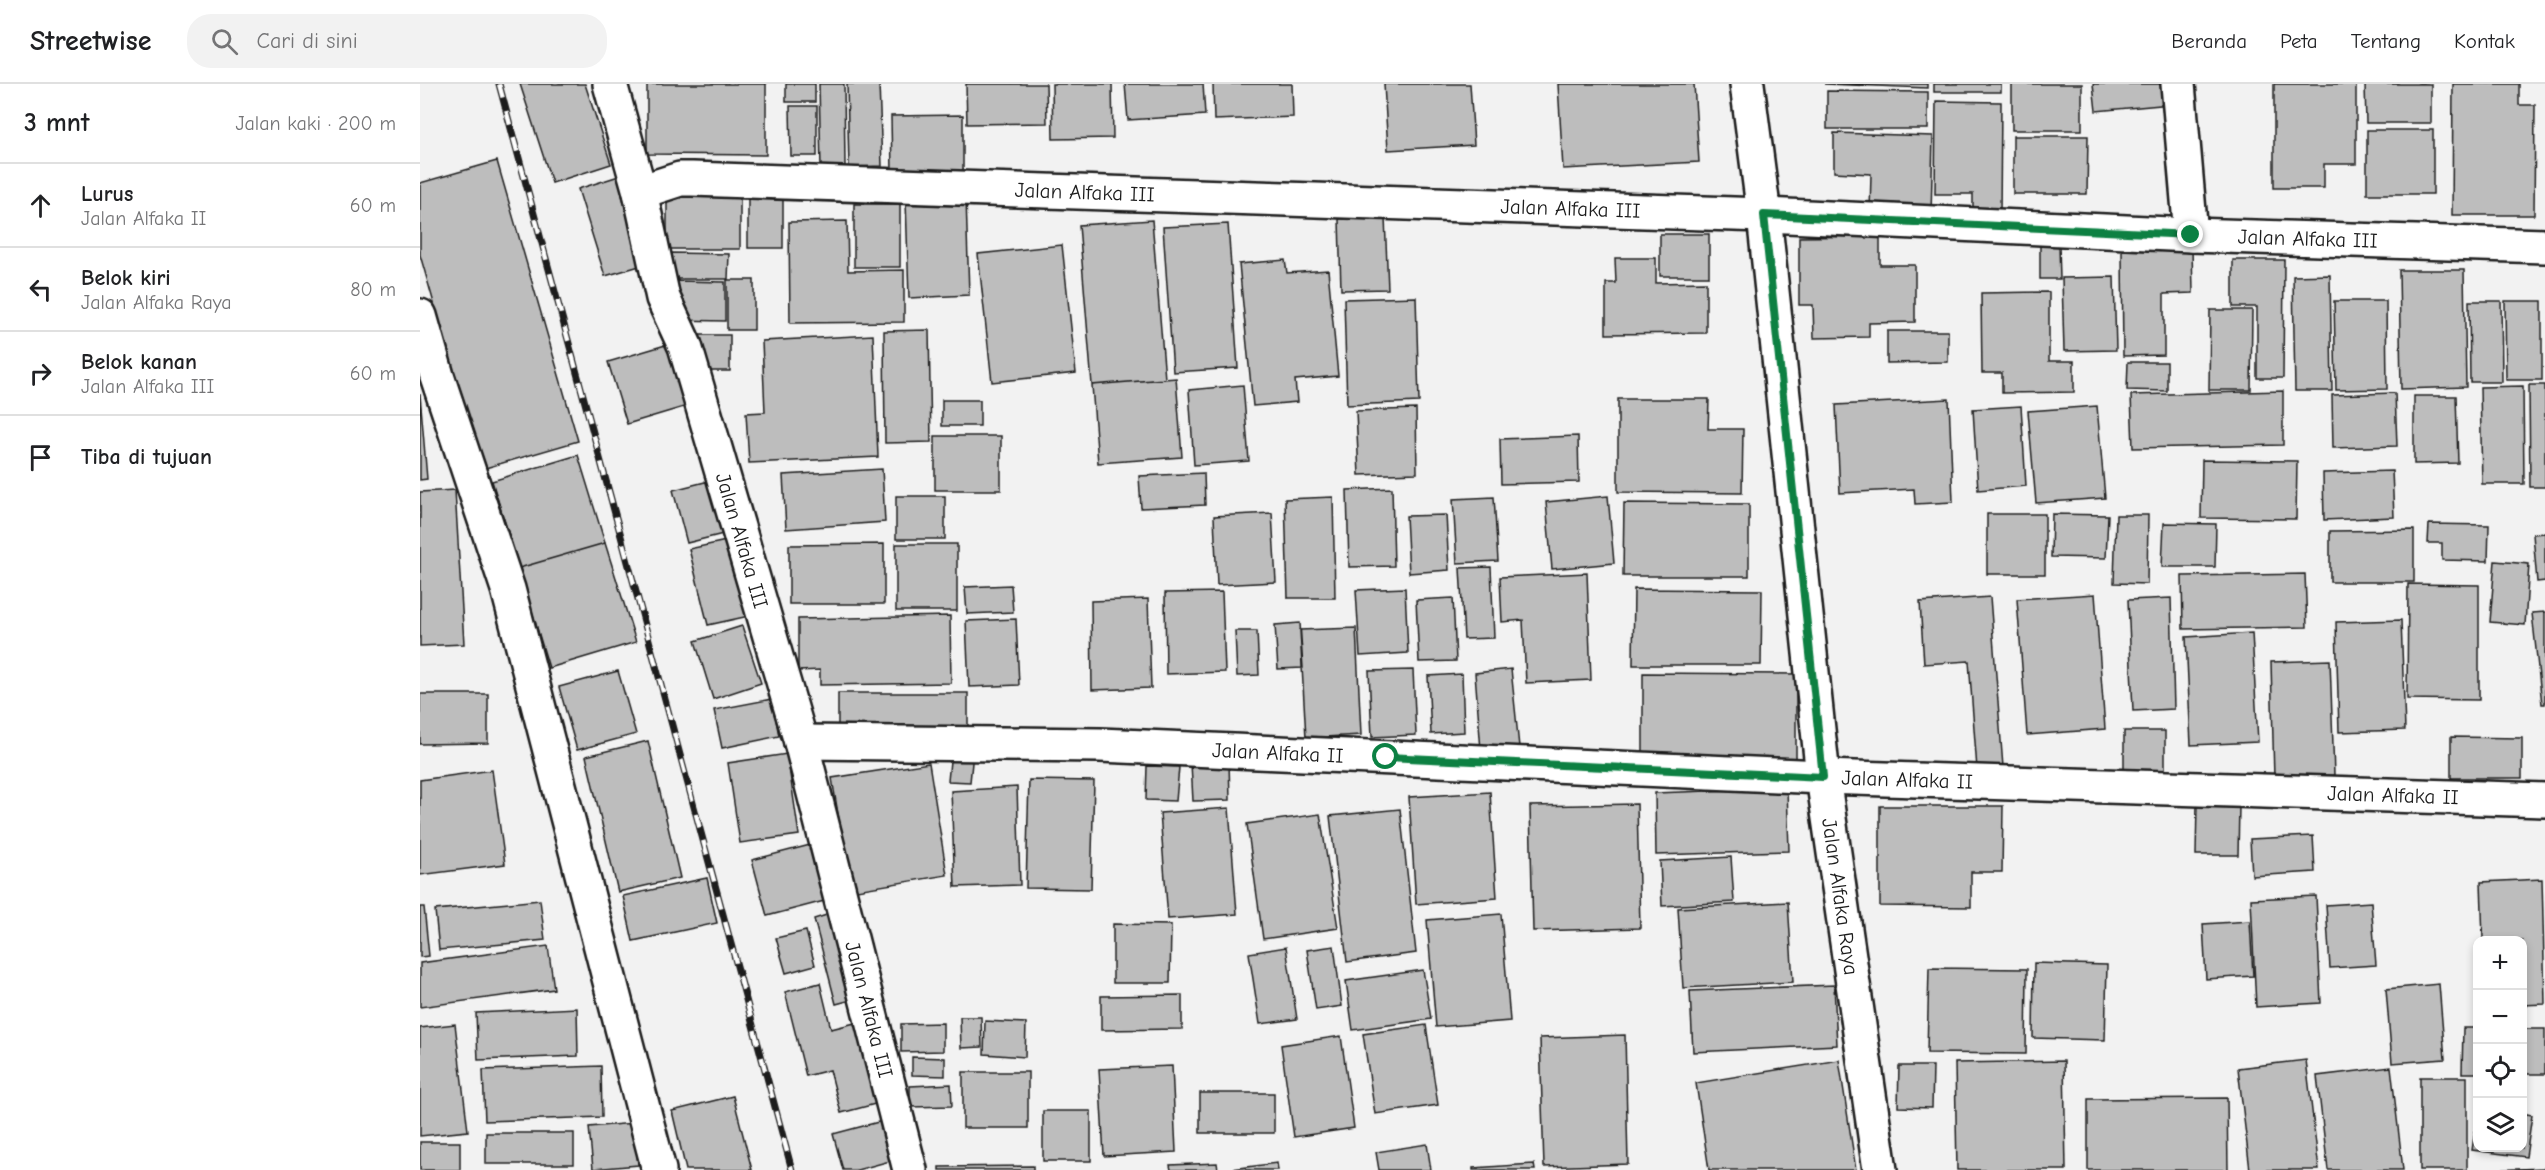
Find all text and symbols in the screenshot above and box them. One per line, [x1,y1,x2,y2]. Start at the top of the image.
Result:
search box [187,14,607,68]
text: Streetwise [30,25,151,57]
icon: search [208,25,241,58]
text: Cari di sini [256,28,358,54]
text: Beranda [2171,29,2247,53]
text: Peta [2280,29,2318,53]
text: Tentang [2351,29,2421,53]
text: Kontak [2454,29,2515,53]
text: 3 mnt [24,108,89,138]
text: Jalan kaki · 200 m [235,112,396,135]
street label: Jalan Alfaka III [1014,178,1155,207]
text: Lurus [81,181,133,207]
icon: ahead [24,189,57,222]
text: 60 m [350,194,396,217]
street label: Jalan Alfaka III [1500,194,1641,223]
text: Jalan Alfaka II [81,207,206,230]
route end [2177,221,2203,247]
street label: Jalan Alfaka III [2237,224,2378,253]
text: Belok kiri [81,265,171,291]
icon: left [24,273,57,306]
text: 80 m [350,278,396,301]
text: Jalan Alfaka Raya [81,291,232,314]
text: Belok kanan [81,349,197,375]
icon: right [24,357,57,390]
text: 60 m [350,362,396,385]
text: Jalan Alfaka III [81,375,214,398]
icon: arrive [24,441,57,474]
text: Tiba di tujuan [81,444,212,470]
street label: Jalan Alfaka III [711,470,773,611]
street label: Jalan Alfaka II [1211,738,1344,768]
route start [1372,743,1398,769]
street label: Jalan Alfaka II [1841,766,1973,794]
street label: Jalan Alfaka II [2327,781,2459,809]
street label: Jalan Alfaka Raya [1817,817,1864,977]
map controls [2473,936,2527,1152]
button: + [2473,936,2527,990]
street label: Jalan Alfaka III [840,939,898,1080]
button: − [2473,990,2527,1044]
button: locate [2473,1044,2527,1098]
button: layers [2473,1098,2527,1152]

